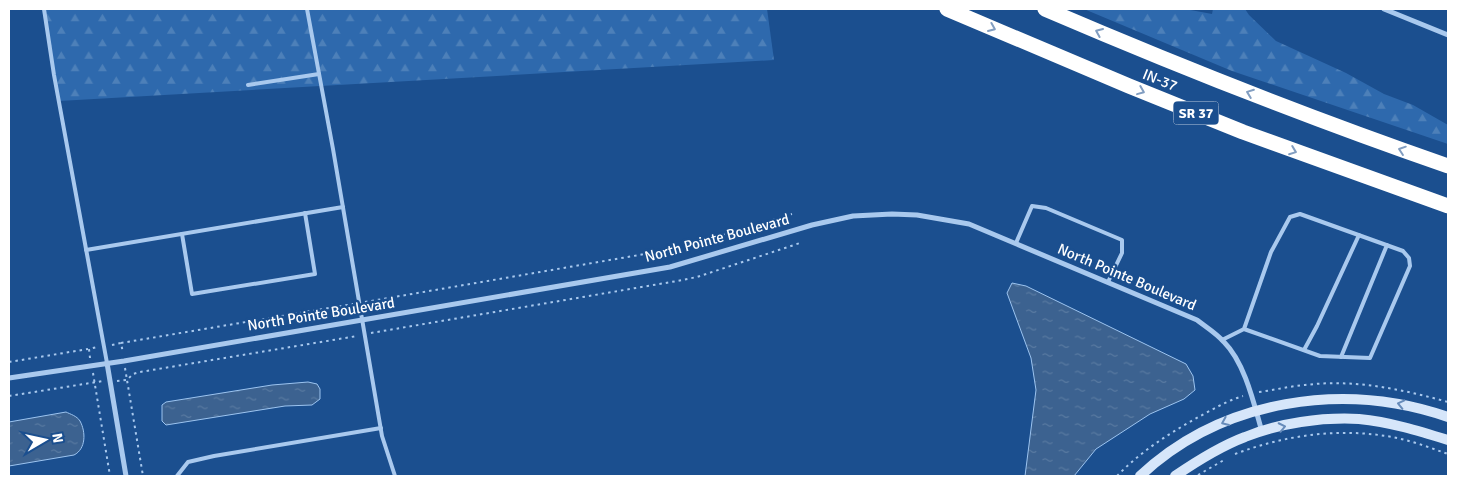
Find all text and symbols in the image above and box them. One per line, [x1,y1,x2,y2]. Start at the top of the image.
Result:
one-way arrow [987,21,996,32]
one-way arrow [1095,27,1104,38]
street label: IN-37 [1140,65,1180,95]
one-way arrow [1137,85,1145,95]
one-way arrow [1246,89,1255,99]
road number: SR 37 [1174,102,1218,125]
one-way arrow [1288,145,1296,155]
one-way arrow [1398,146,1407,156]
street label: North Pointe Boulevard [643,210,791,266]
street label: North Pointe Boulevard [1055,240,1199,314]
street label: North Pointe Boulevard [246,293,396,335]
one-way arrow [1397,399,1406,410]
north arrow [20,415,70,465]
one-way arrow [1221,416,1230,427]
one-way arrow [1277,422,1286,432]
text: N [48,432,67,444]

